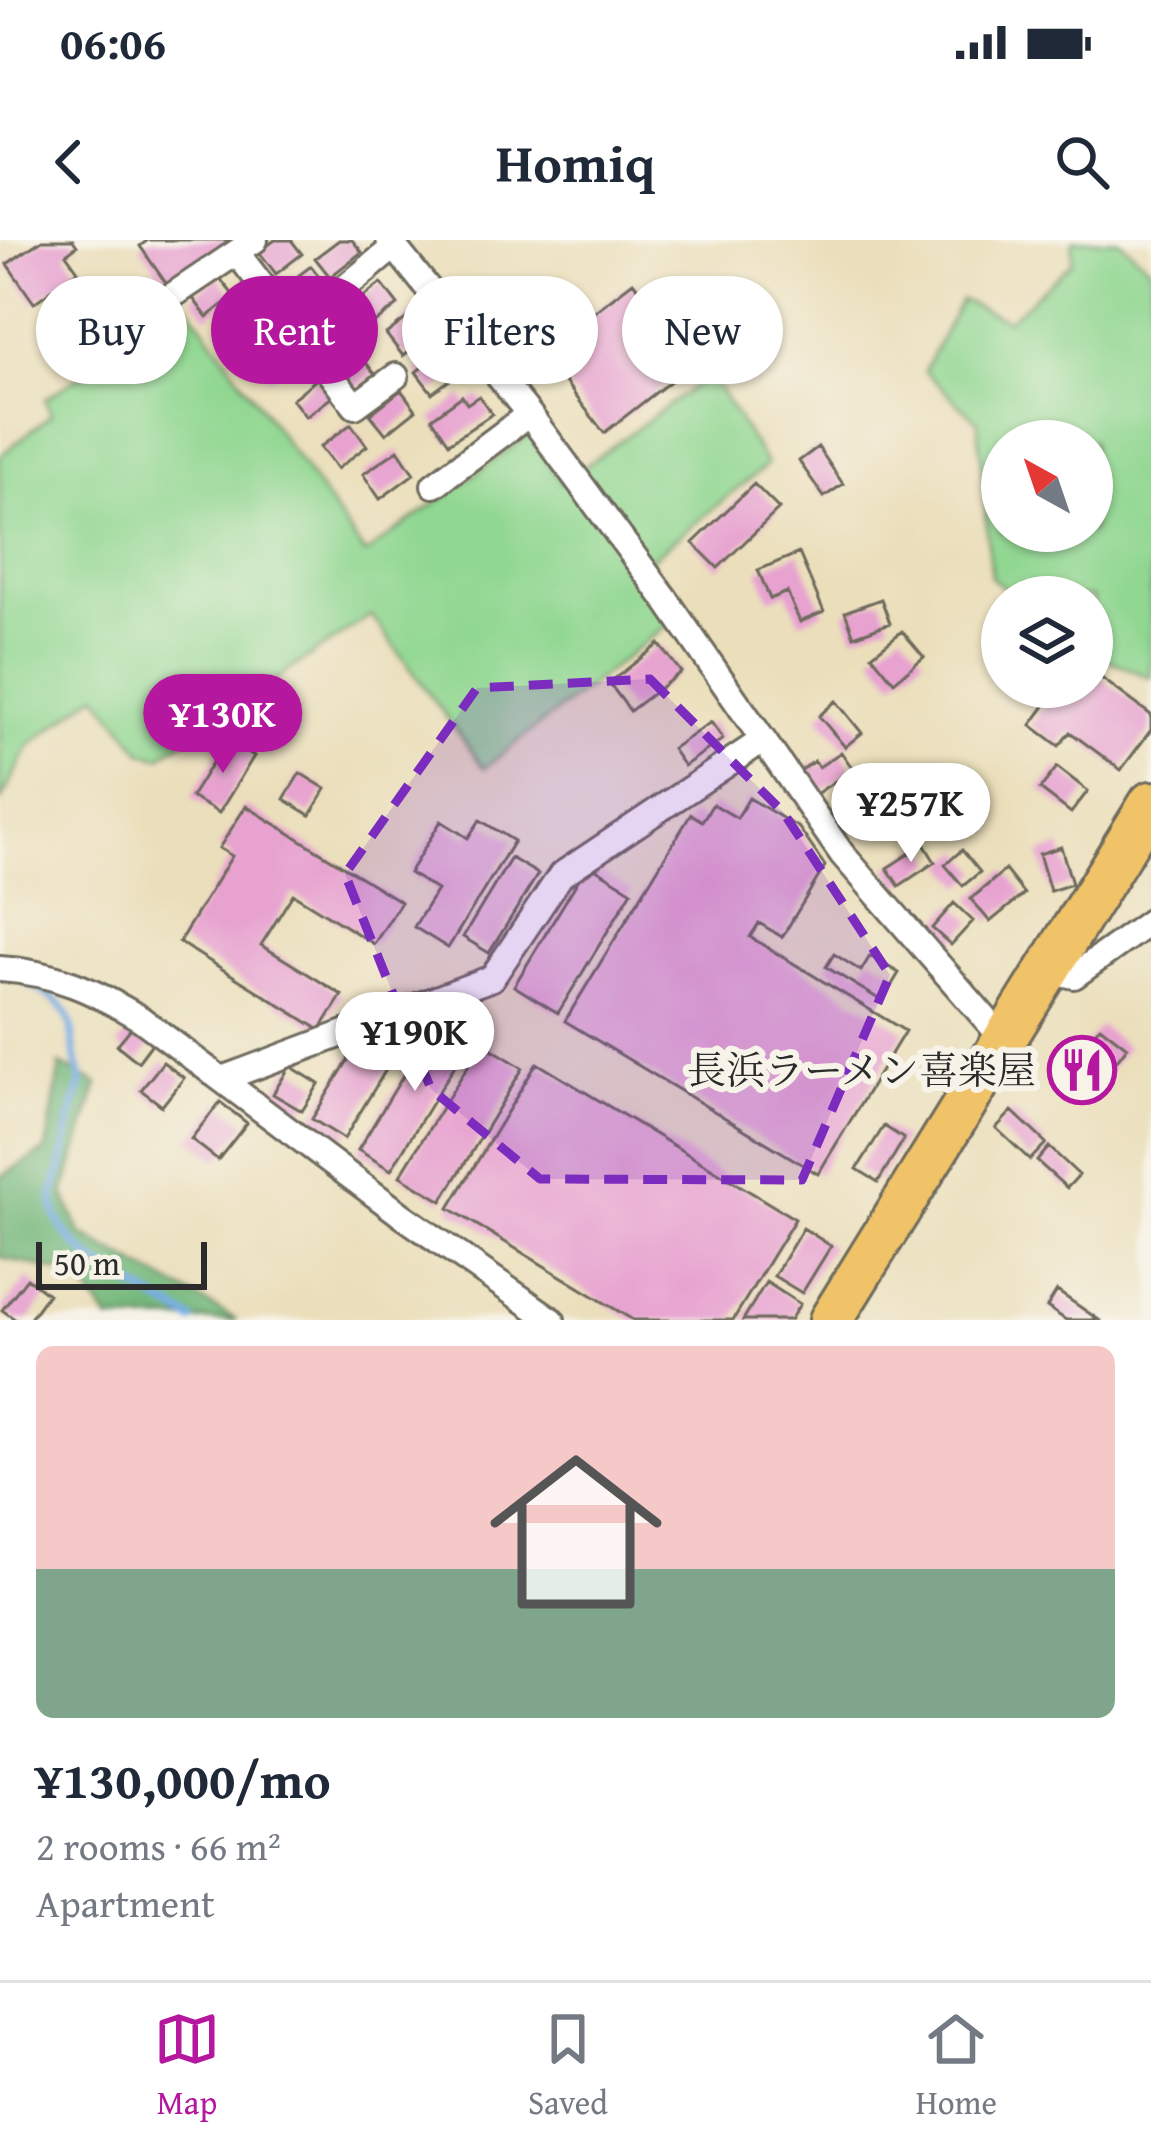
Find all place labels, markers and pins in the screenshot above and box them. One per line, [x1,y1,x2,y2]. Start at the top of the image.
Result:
pin: ¥130K [139,674,307,776]
pin: ¥257K [827,763,995,865]
pin: ¥190K [331,992,499,1094]
restaurant icon: 長浜ラーメン喜楽屋 [1047,1035,1117,1105]
place label: 長浜ラーメン喜楽屋 [687,1041,1036,1098]

